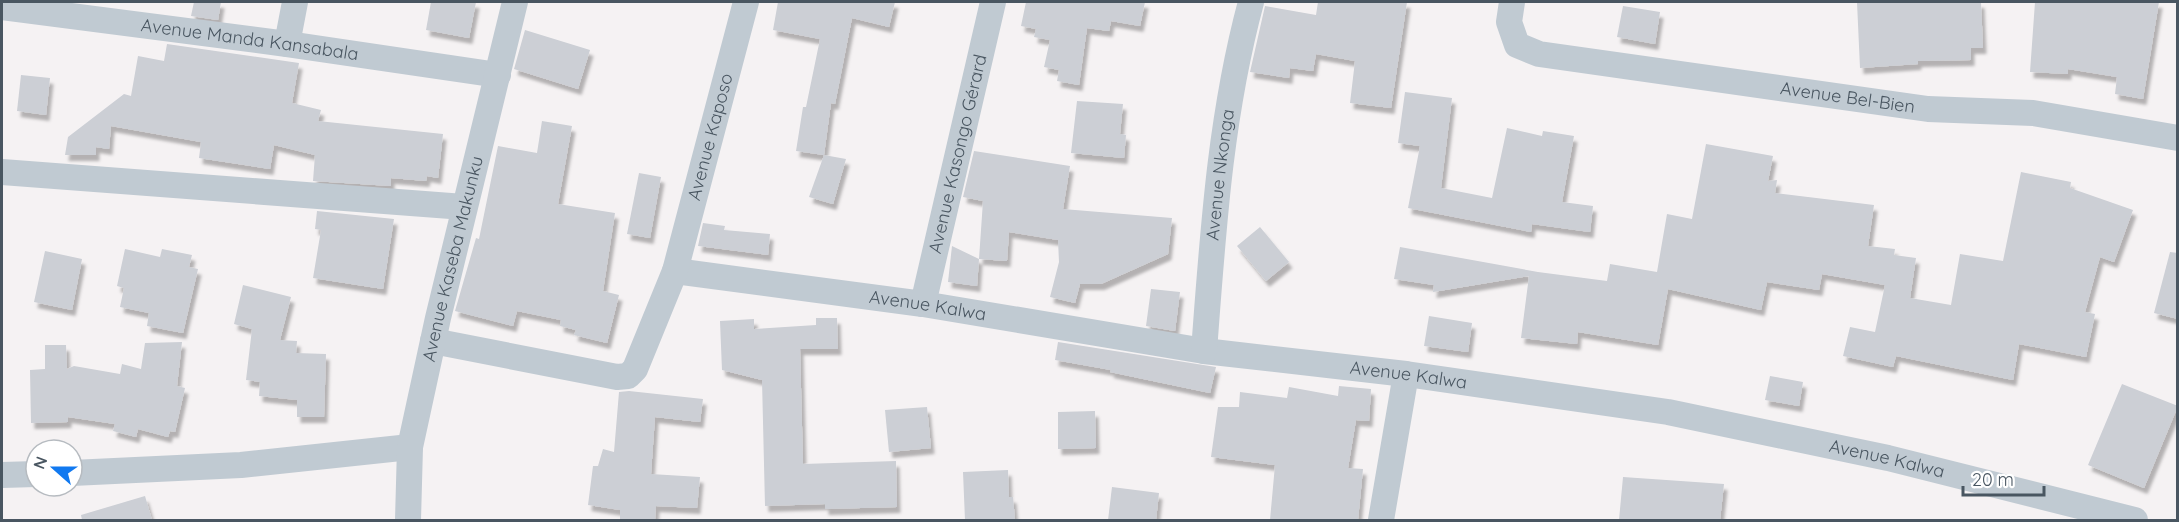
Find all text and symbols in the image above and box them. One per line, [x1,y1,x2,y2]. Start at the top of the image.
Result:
street label: Avenue Manda Kansabala [140,13,360,65]
street label: Avenue Kasongo Gérard [923,52,991,256]
street label: Avenue Kaposo [682,71,738,203]
street label: Avenue Bel-Bien [1779,76,1916,118]
street label: Avenue Nkonga [1201,107,1239,241]
street label: Avenue Kaseba Makunku [417,154,488,364]
street label: Avenue Kalwa [868,285,988,325]
street label: Avenue Kalwa [1349,356,1469,394]
street label: Avenue Kalwa [1827,434,1947,483]
north arrow [24,438,84,498]
text: N [29,454,51,472]
scale bar [1963,459,2044,497]
text: 20 m [1972,468,2014,491]

